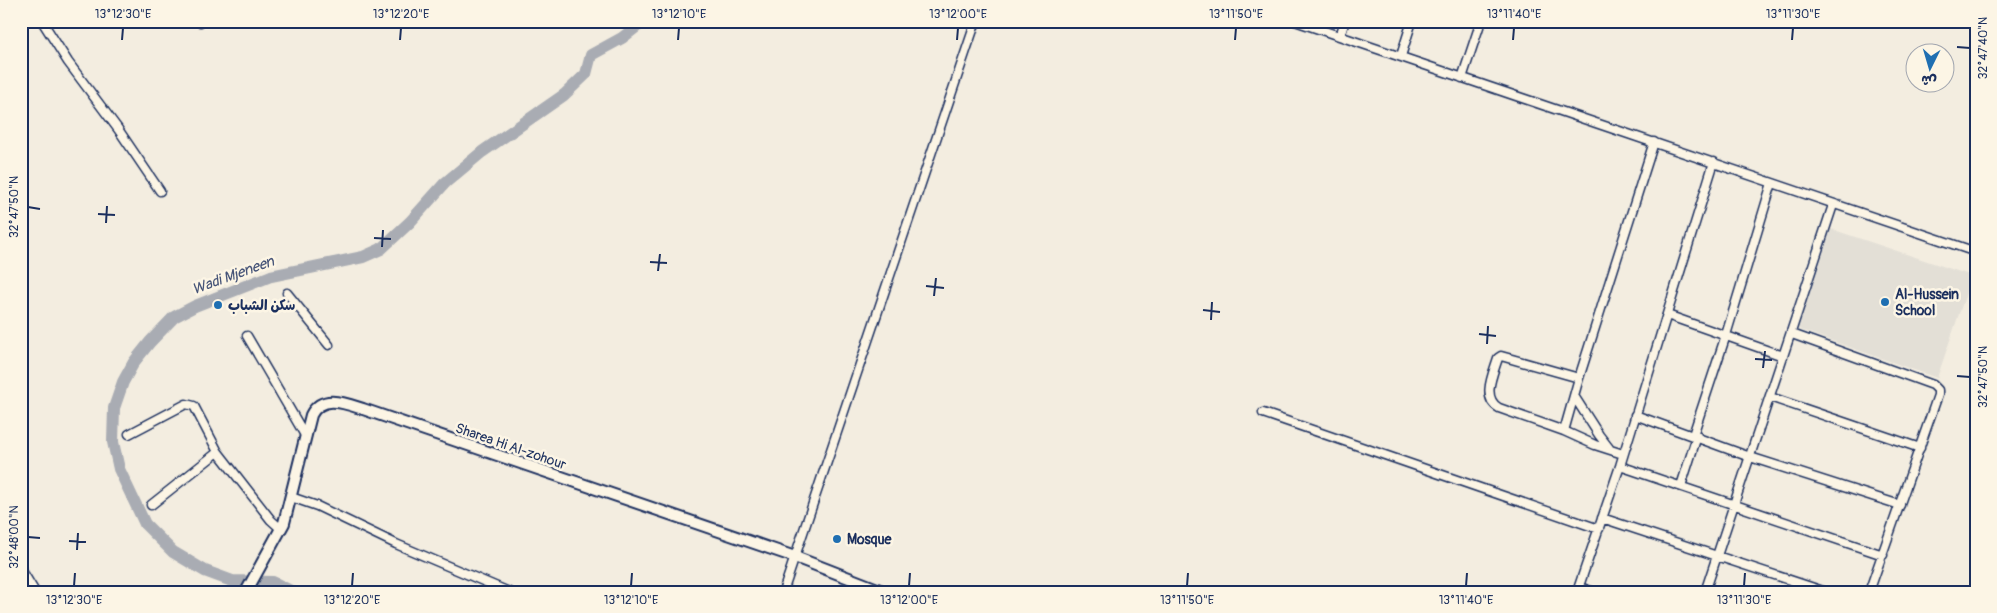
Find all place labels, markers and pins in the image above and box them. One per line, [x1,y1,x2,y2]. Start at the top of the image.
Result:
place label: Al-Hussein School [1895,286,1959,319]
marker: Al-Hussein School [1879,296,1891,308]
place label: سكن الشباب [228,297,295,314]
marker: سكن الشباب [212,299,224,311]
place label: Mosque [847,531,892,548]
marker: Mosque [831,533,843,545]

